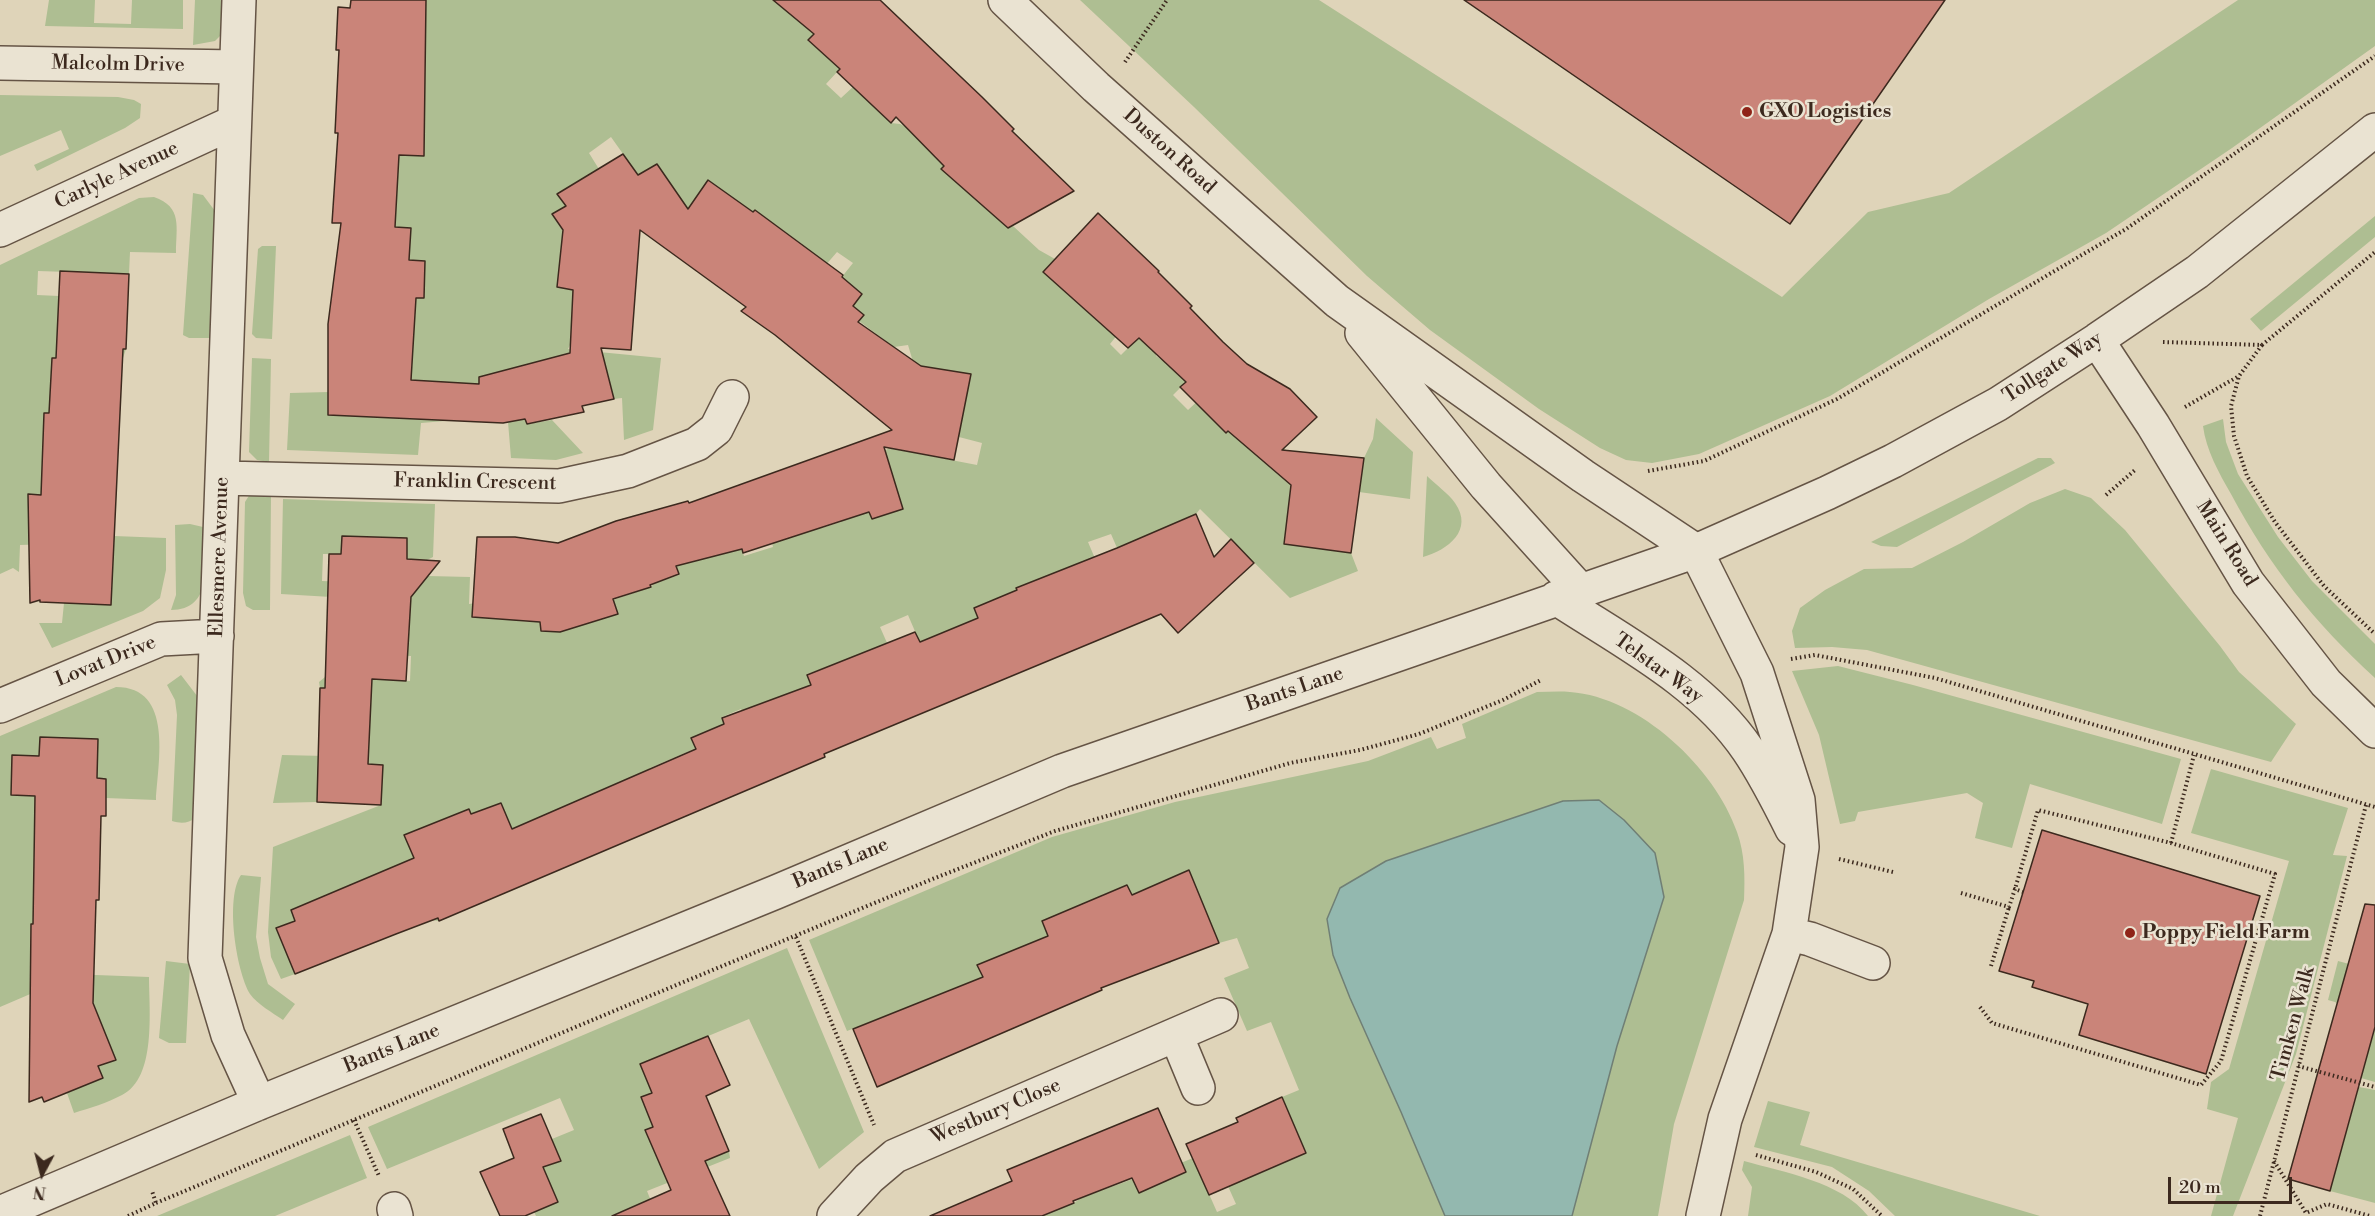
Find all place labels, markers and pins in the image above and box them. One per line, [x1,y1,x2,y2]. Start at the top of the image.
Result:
place label: GXO Logistics [1759,100,1891,124]
marker: GXO Logistics [1740,105,1754,119]
place label: Poppy Field Farm [2142,921,2310,945]
marker: Poppy Field Farm [2123,926,2137,940]

